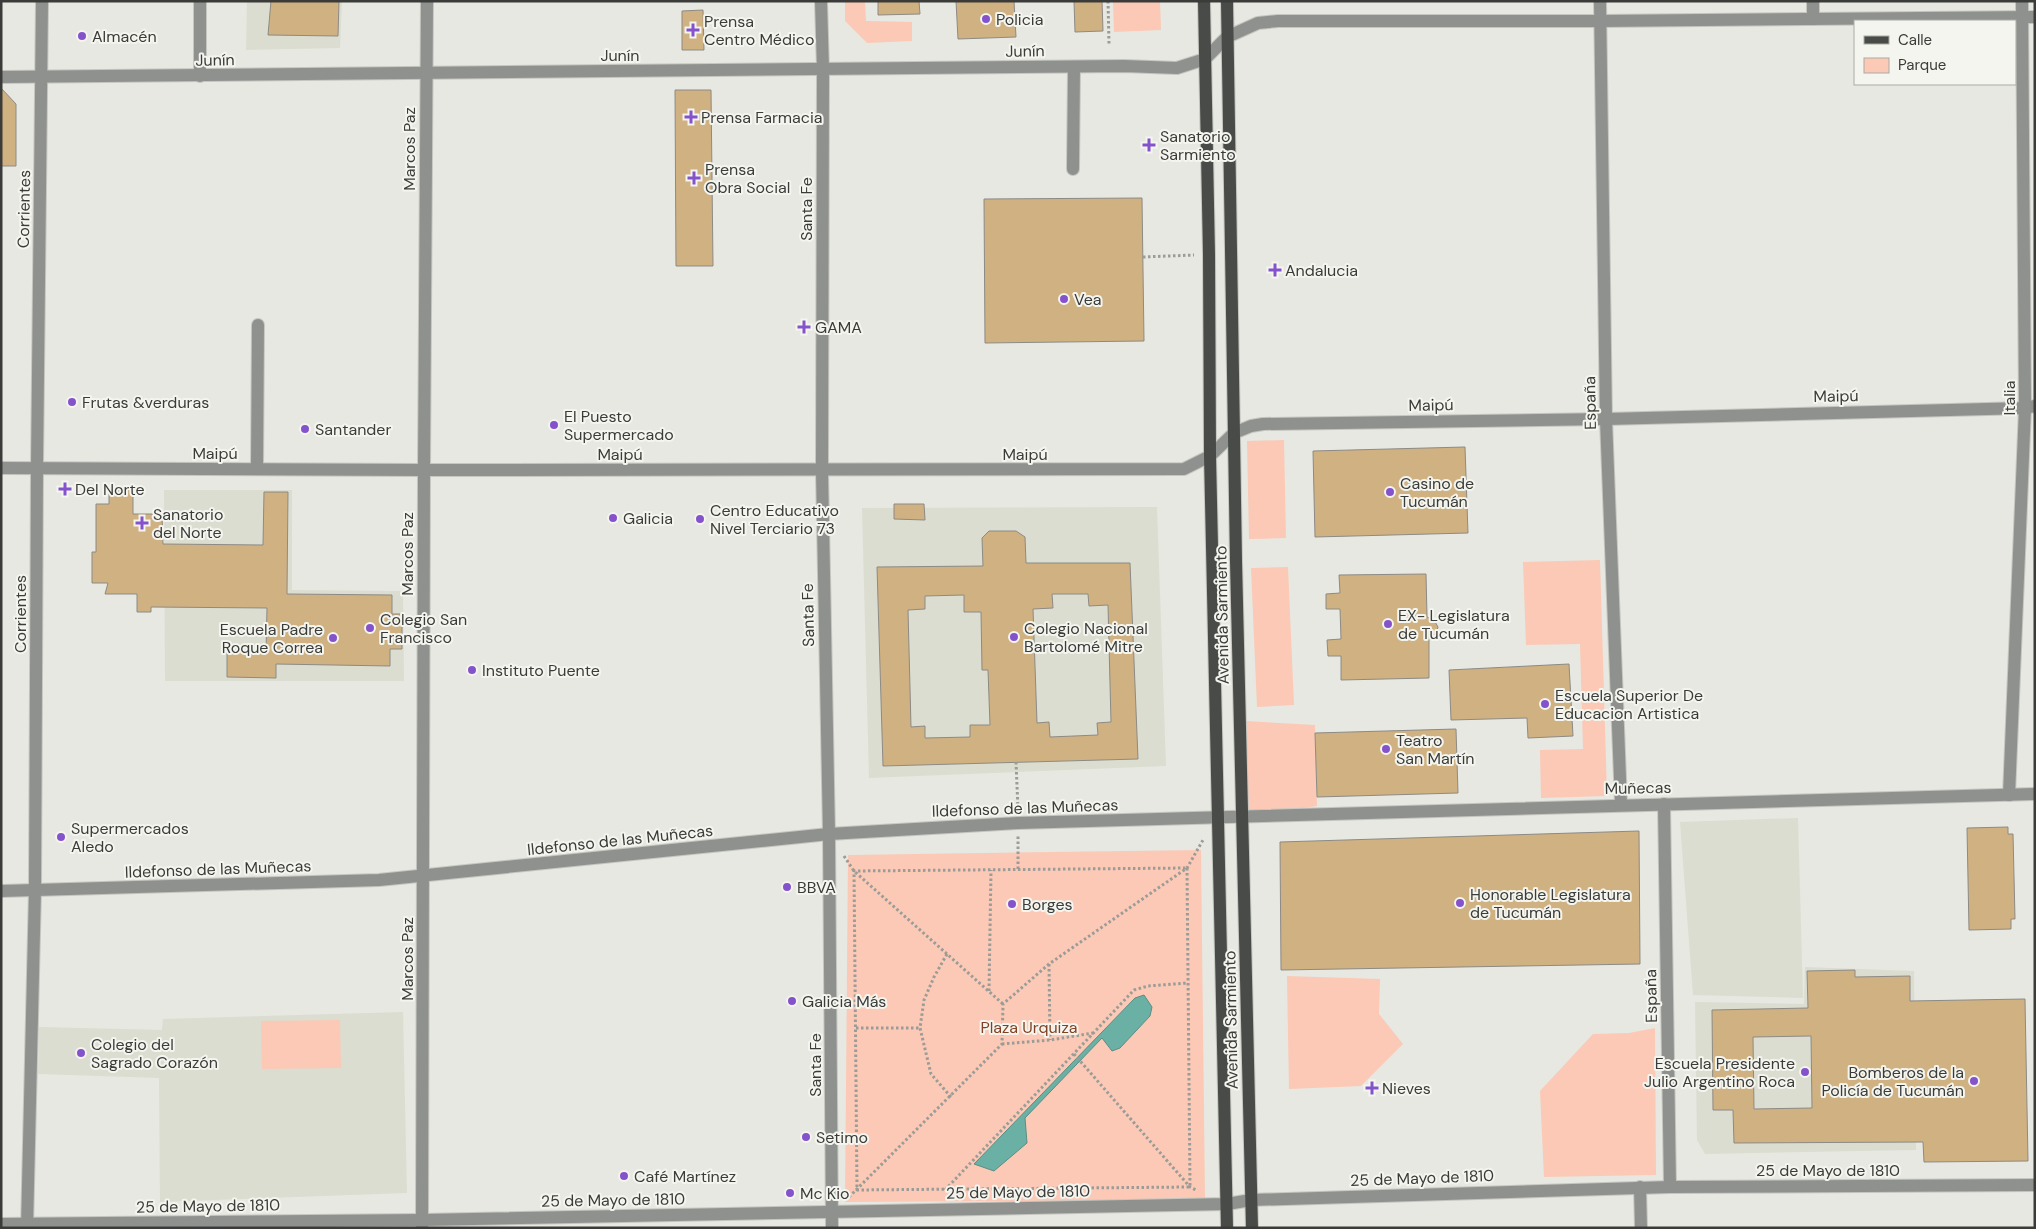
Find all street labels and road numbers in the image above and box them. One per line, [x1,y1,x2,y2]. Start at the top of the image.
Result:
street label: Junín [1005,40,1045,62]
street label: Junín [600,45,640,66]
street label: Junín [195,49,235,71]
street label: Marcos Paz [399,107,420,191]
street label: Corrientes [13,170,35,248]
street label: Santa Fe [796,177,817,241]
street label: España [1579,376,1601,430]
street label: Italia [1999,381,2020,415]
street label: Maipú [1813,385,1859,407]
street label: Maipú [1408,394,1454,416]
street label: Maipú [192,443,238,464]
street label: Maipú [597,444,643,465]
street label: Maipú [1002,444,1048,465]
street label: Marcos Paz [397,512,418,596]
street label: Avenida Sarmiento [1210,545,1234,685]
street label: Corrientes [10,575,31,653]
street label: Santa Fe [797,583,819,647]
street label: Muñecas [1604,777,1672,799]
street label: Ildefonso de las Muñecas [931,794,1119,822]
street label: Ildefonso de las Muñecas [526,820,714,860]
street label: Ildefonso de las Muñecas [124,855,312,883]
street label: Marcos Paz [397,917,418,1001]
street label: Avenida Sarmiento [1219,950,1243,1090]
street label: España [1640,969,1662,1023]
street label: Santa Fe [805,1033,826,1097]
street label: 25 de Mayo de 1810 [1756,1160,1900,1181]
street label: 25 de Mayo de 1810 [1350,1165,1494,1191]
street label: 25 de Mayo de 1810 [946,1180,1090,1204]
street label: 25 de Mayo de 1810 [541,1188,685,1212]
street label: 25 de Mayo de 1810 [136,1194,280,1218]

